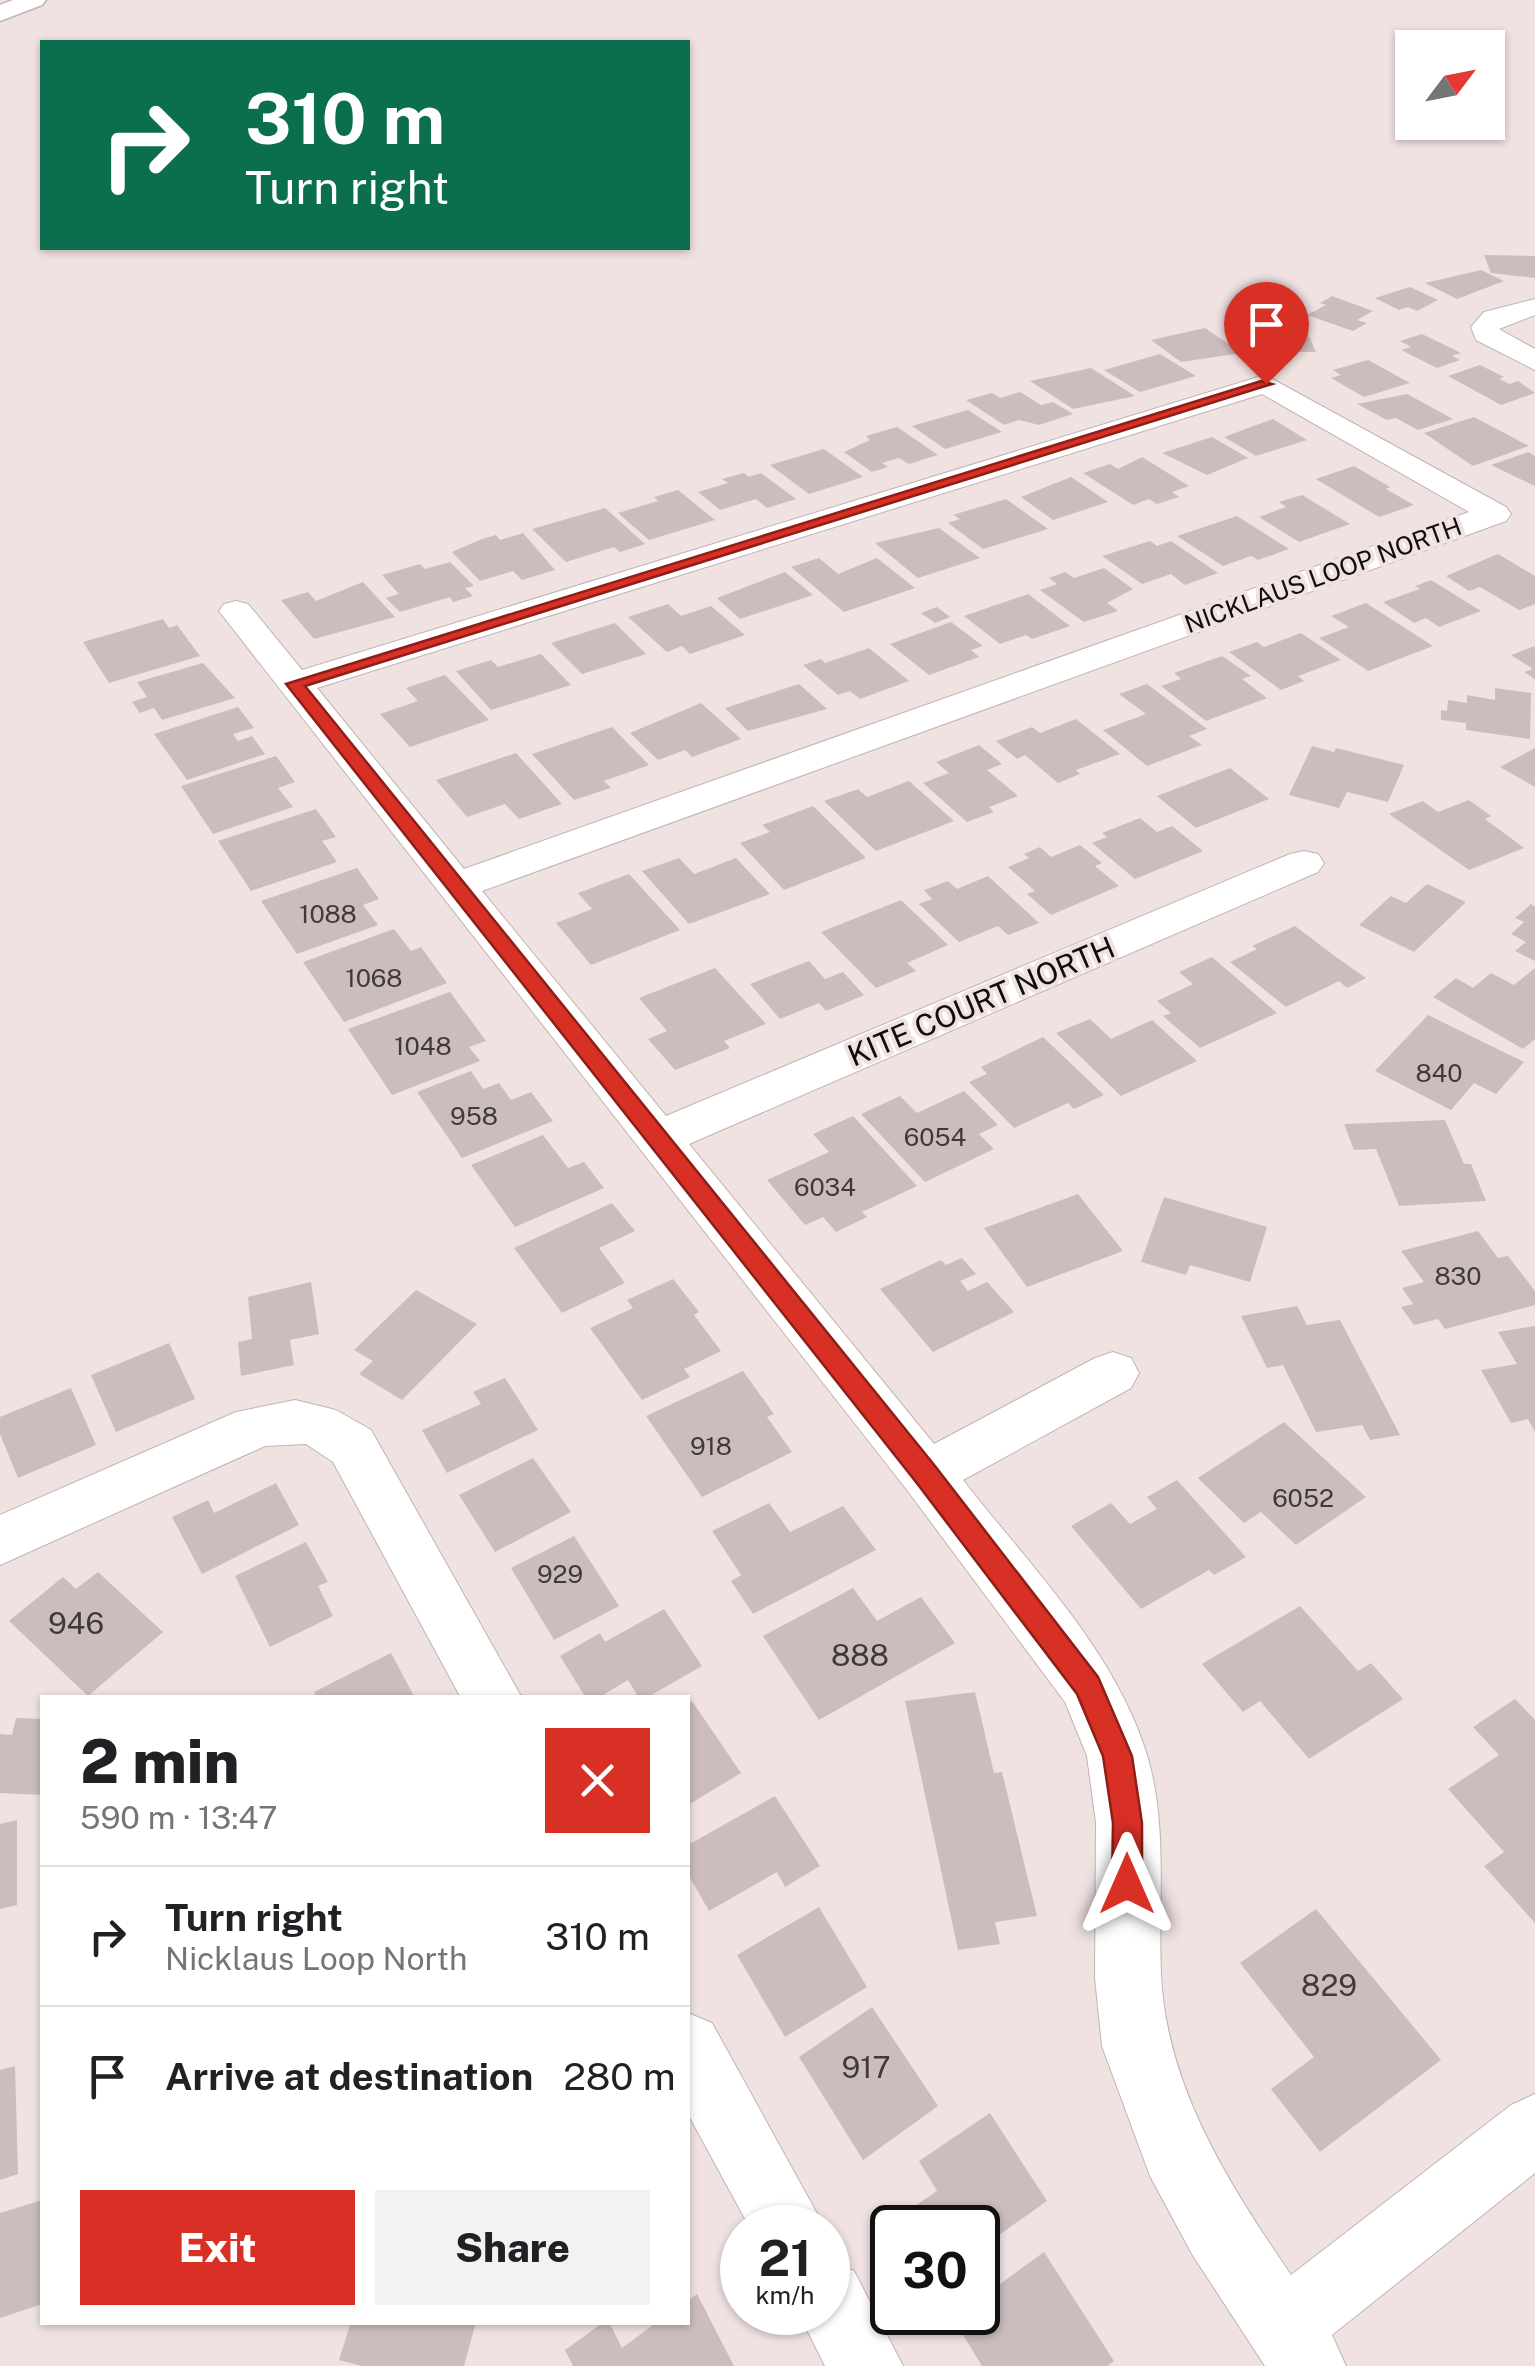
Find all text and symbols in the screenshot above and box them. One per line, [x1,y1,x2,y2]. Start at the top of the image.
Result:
north arrow [1395,30,1505,140]
map controls [1395,30,1505,140]
text: 310 m [245,77,445,160]
icon: right [80,80,210,210]
text: Turn right [245,161,449,214]
pin [1224,282,1309,385]
icon: arrive [1239,297,1294,352]
street label: NICKLAUS LOOP NORTH [1180,511,1466,639]
house number: 1088 [299,899,357,929]
street label: KITE COURT NORTH [842,928,1120,1074]
house number: 1068 [346,963,402,993]
house number: 1048 [394,1031,452,1061]
house number: 840 [1415,1058,1463,1088]
house number: 958 [450,1101,498,1131]
house number: 6054 [904,1122,966,1152]
house number: 6034 [794,1172,856,1202]
house number: 830 [1435,1261,1481,1291]
house number: 918 [690,1431,732,1461]
house number: 6052 [1272,1483,1334,1513]
house number: 929 [537,1559,583,1589]
house number: 946 [48,1605,104,1641]
house number: 888 [831,1637,889,1673]
text: 2 min [80,1726,239,1797]
button: close [545,1728,650,1833]
text: 590 m · 13:47 [80,1799,278,1836]
position arrow [1075,1832,1179,1936]
text: Turn right [165,1895,343,1940]
icon: right [80,1909,135,1964]
text: 310 m [545,1914,650,1959]
text: Nicklaus Loop North [165,1940,467,1977]
house number: 829 [1301,1967,1357,2003]
icon: arrive [80,2049,135,2104]
house number: 917 [842,2049,890,2085]
text: Arrive at destination [165,2054,533,2099]
text: 280 m [563,2054,676,2099]
button: Exit [80,2190,355,2305]
button: Share [375,2190,650,2305]
speed limit sign: 30 [870,2205,1000,2335]
text: 21 [758,2228,812,2287]
text: km/h [756,2280,814,2310]

